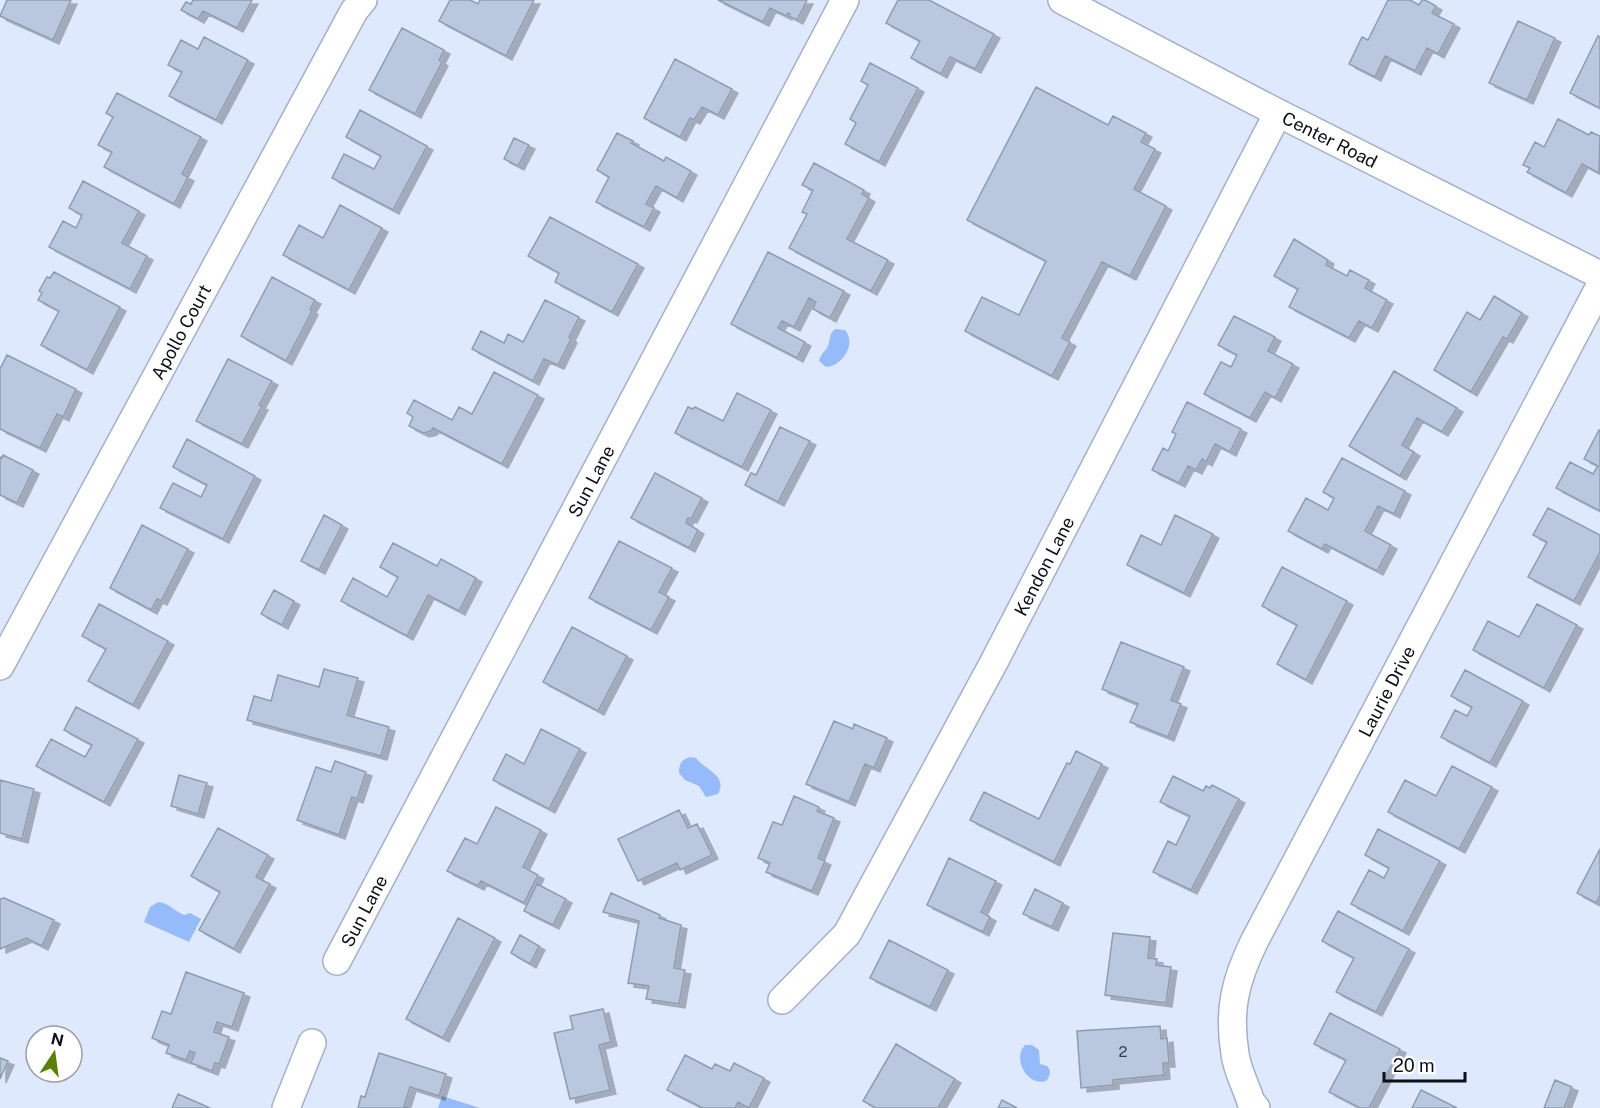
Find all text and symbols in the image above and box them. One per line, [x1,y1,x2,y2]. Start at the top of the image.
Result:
street label: Center Road [1279,106,1381,172]
street label: Apollo Court [146,280,215,383]
street label: Sun Lane [563,442,618,520]
street label: Kendon Lane [1009,513,1078,619]
street label: Laurie Drive [1354,642,1419,740]
street label: Sun Lane [336,871,391,950]
north arrow [24,1024,84,1084]
text: N [49,1029,65,1051]
house number: 2 [1119,1043,1128,1060]
scale bar [1384,1045,1465,1083]
text: 20 m [1393,1055,1435,1076]

